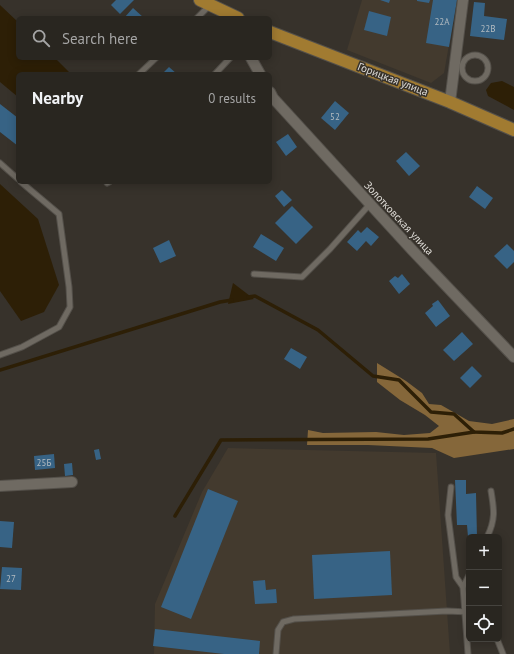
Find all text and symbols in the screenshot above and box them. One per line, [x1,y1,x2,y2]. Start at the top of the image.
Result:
search box [16,16,272,60]
house number: 22А [434,16,450,27]
house number: 22В [480,23,496,34]
icon: search [30,27,52,49]
text: Search here [62,29,138,48]
street label: Горицкая улица [356,59,430,99]
text: Nearby [32,87,83,109]
text: 0 results [208,90,256,107]
house number: 52 [330,111,340,122]
street label: Золотковская улица [361,178,437,258]
house number: 25Б [37,457,51,468]
map controls [466,534,502,642]
button: + [466,534,502,570]
button: − [466,570,502,606]
house number: 27 [6,573,16,584]
button: locate [466,606,502,642]

